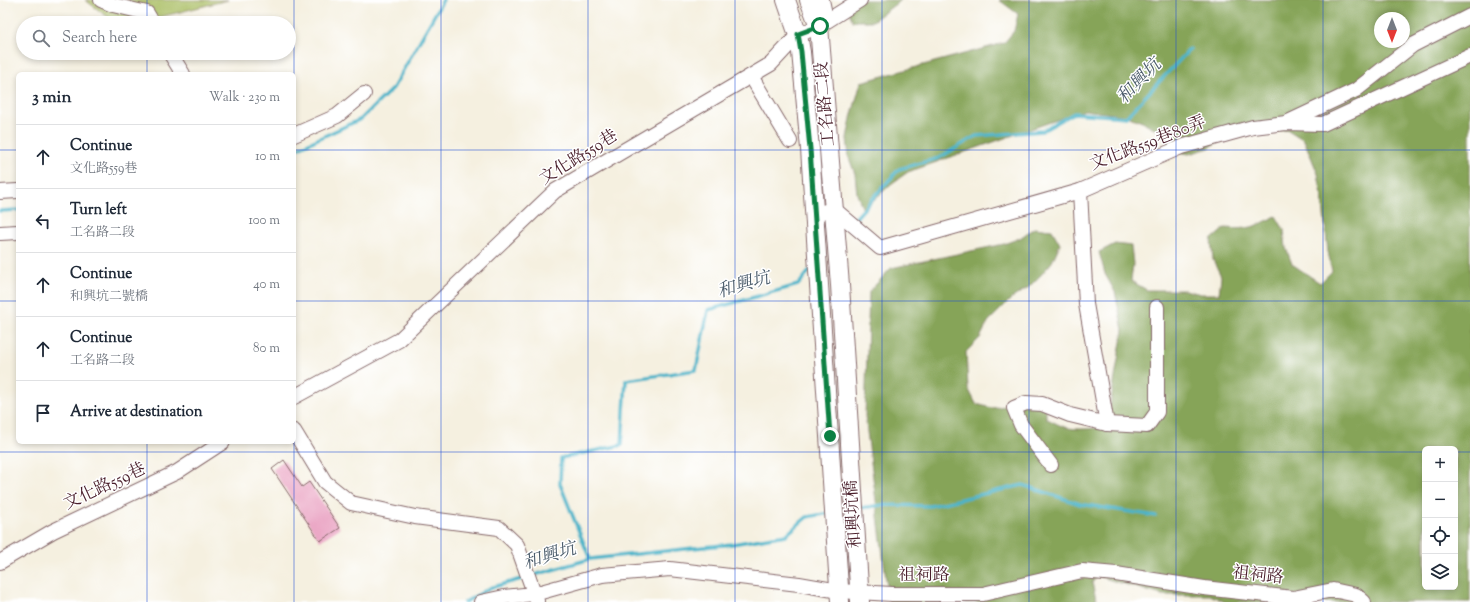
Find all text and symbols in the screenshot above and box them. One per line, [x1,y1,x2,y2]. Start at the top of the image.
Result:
north arrow [1374,12,1410,48]
search box [16,16,296,60]
route start [811,17,829,35]
icon: search [30,27,52,49]
text: Search here [62,28,137,49]
water label: 和興坑 [1112,51,1170,110]
street label: 工名路二段 [810,61,842,147]
text: 3 min [32,86,71,110]
text: Walk · 230 m [209,89,280,107]
street label: 文化路559巷80弄 [1086,111,1210,177]
street label: 文化路559巷 [535,124,623,192]
text: Continue [70,136,132,157]
icon: ahead [32,146,54,168]
text: 10 m [255,148,280,166]
text: 文化路559巷 [70,160,137,178]
text: Turn left [70,200,127,221]
icon: left [32,210,54,232]
text: 100 m [248,212,280,230]
text: 工名路二段 [70,224,135,242]
text: Continue [70,264,132,285]
water label: 和興坑 [714,265,776,306]
icon: ahead [32,274,54,296]
text: 40 m [253,276,280,294]
text: 和興坑二號橋 [70,288,148,306]
text: Continue [70,328,132,349]
icon: ahead [32,338,54,360]
text: 80 m [253,340,280,358]
text: 工名路二段 [70,352,135,370]
icon: arrive [32,402,54,424]
text: Arrive at destination [70,402,203,423]
route end [821,427,839,445]
map controls [1422,446,1458,590]
button: + [1422,446,1458,482]
street label: 文化路559巷 [60,458,150,516]
street label: 和興坑橋 [840,479,868,549]
button: − [1422,482,1458,518]
button: locate [1422,518,1458,554]
water label: 和興坑 [520,536,582,577]
button: layers [1422,554,1458,590]
street label: 祖祠路 [1231,561,1285,591]
street label: 祖祠路 [899,564,950,588]

